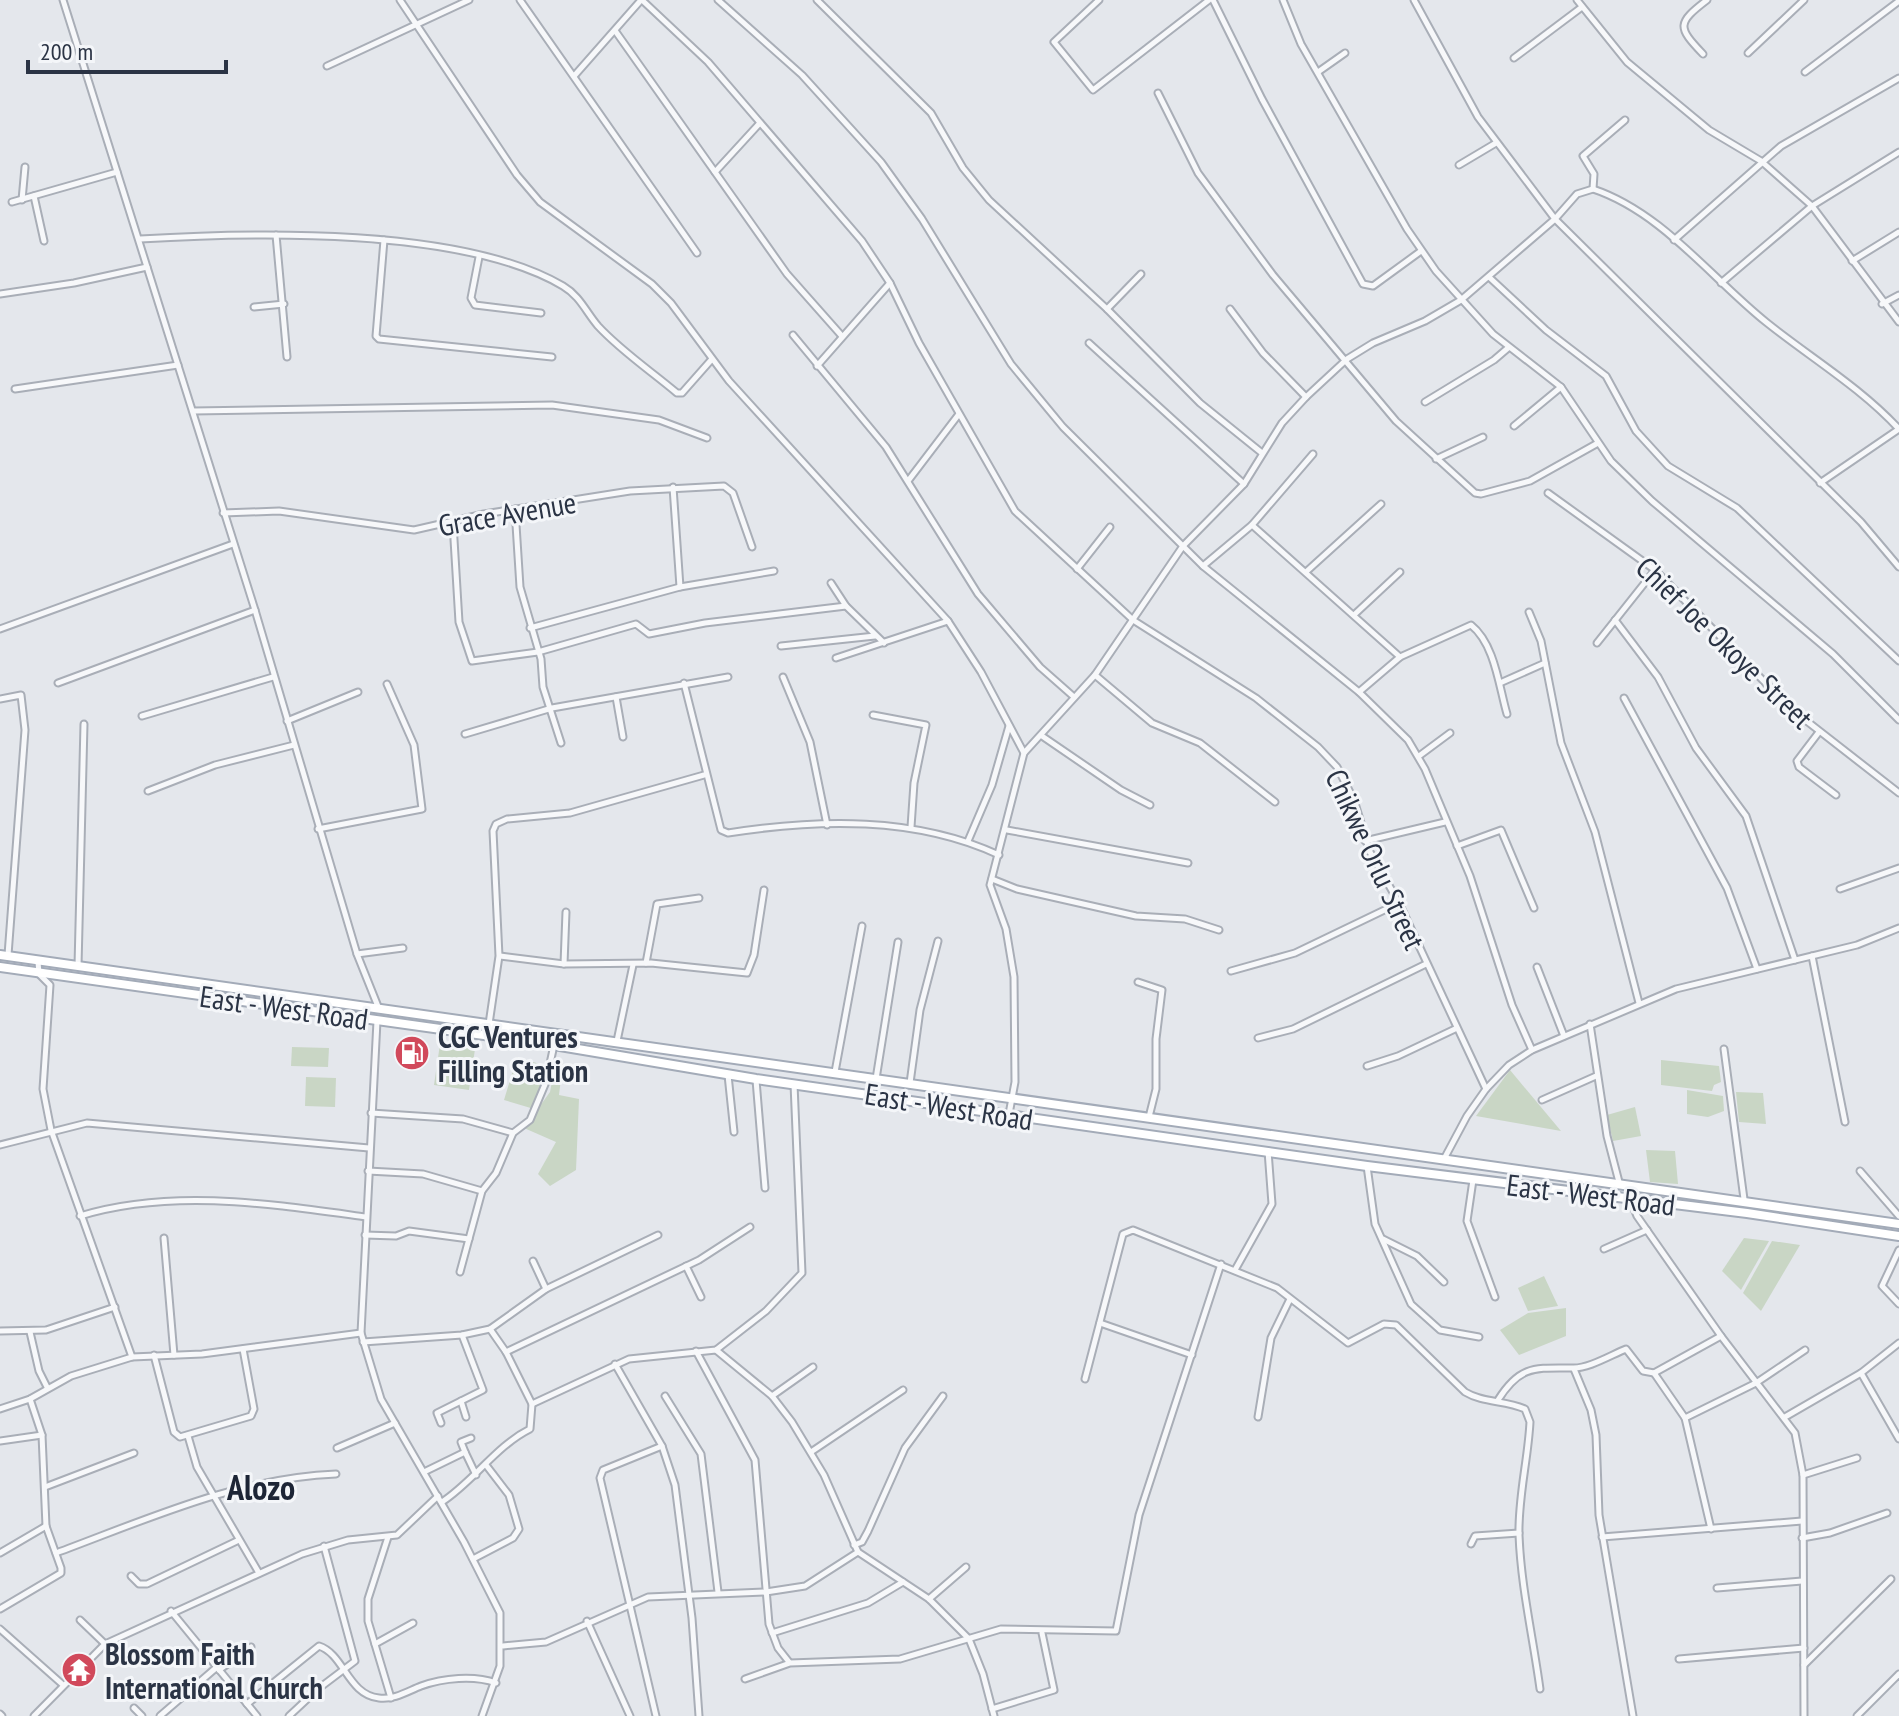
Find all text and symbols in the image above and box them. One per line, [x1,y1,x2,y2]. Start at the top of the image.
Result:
scale bar [28,24,226,74]
text: 200 m [40,36,93,67]
street label: Grace Avenue [435,482,579,544]
street label: Chief Joe Okoye Street [1628,548,1822,737]
street label: Chikwe Orlu Street [1317,763,1435,956]
street label: East - West Road [197,976,371,1038]
place label: CGC Ventures Filling Station [438,1017,588,1090]
fuel station icon: CGC Ventures Filling Station [393,1034,431,1072]
street label: East - West Road [862,1073,1036,1139]
street label: East - West Road [1505,1164,1677,1224]
district label: Alozo [226,1465,295,1509]
place label: Blossom Faith International Church [105,1634,323,1707]
temple icon: Blossom Faith International Church [60,1651,98,1689]

